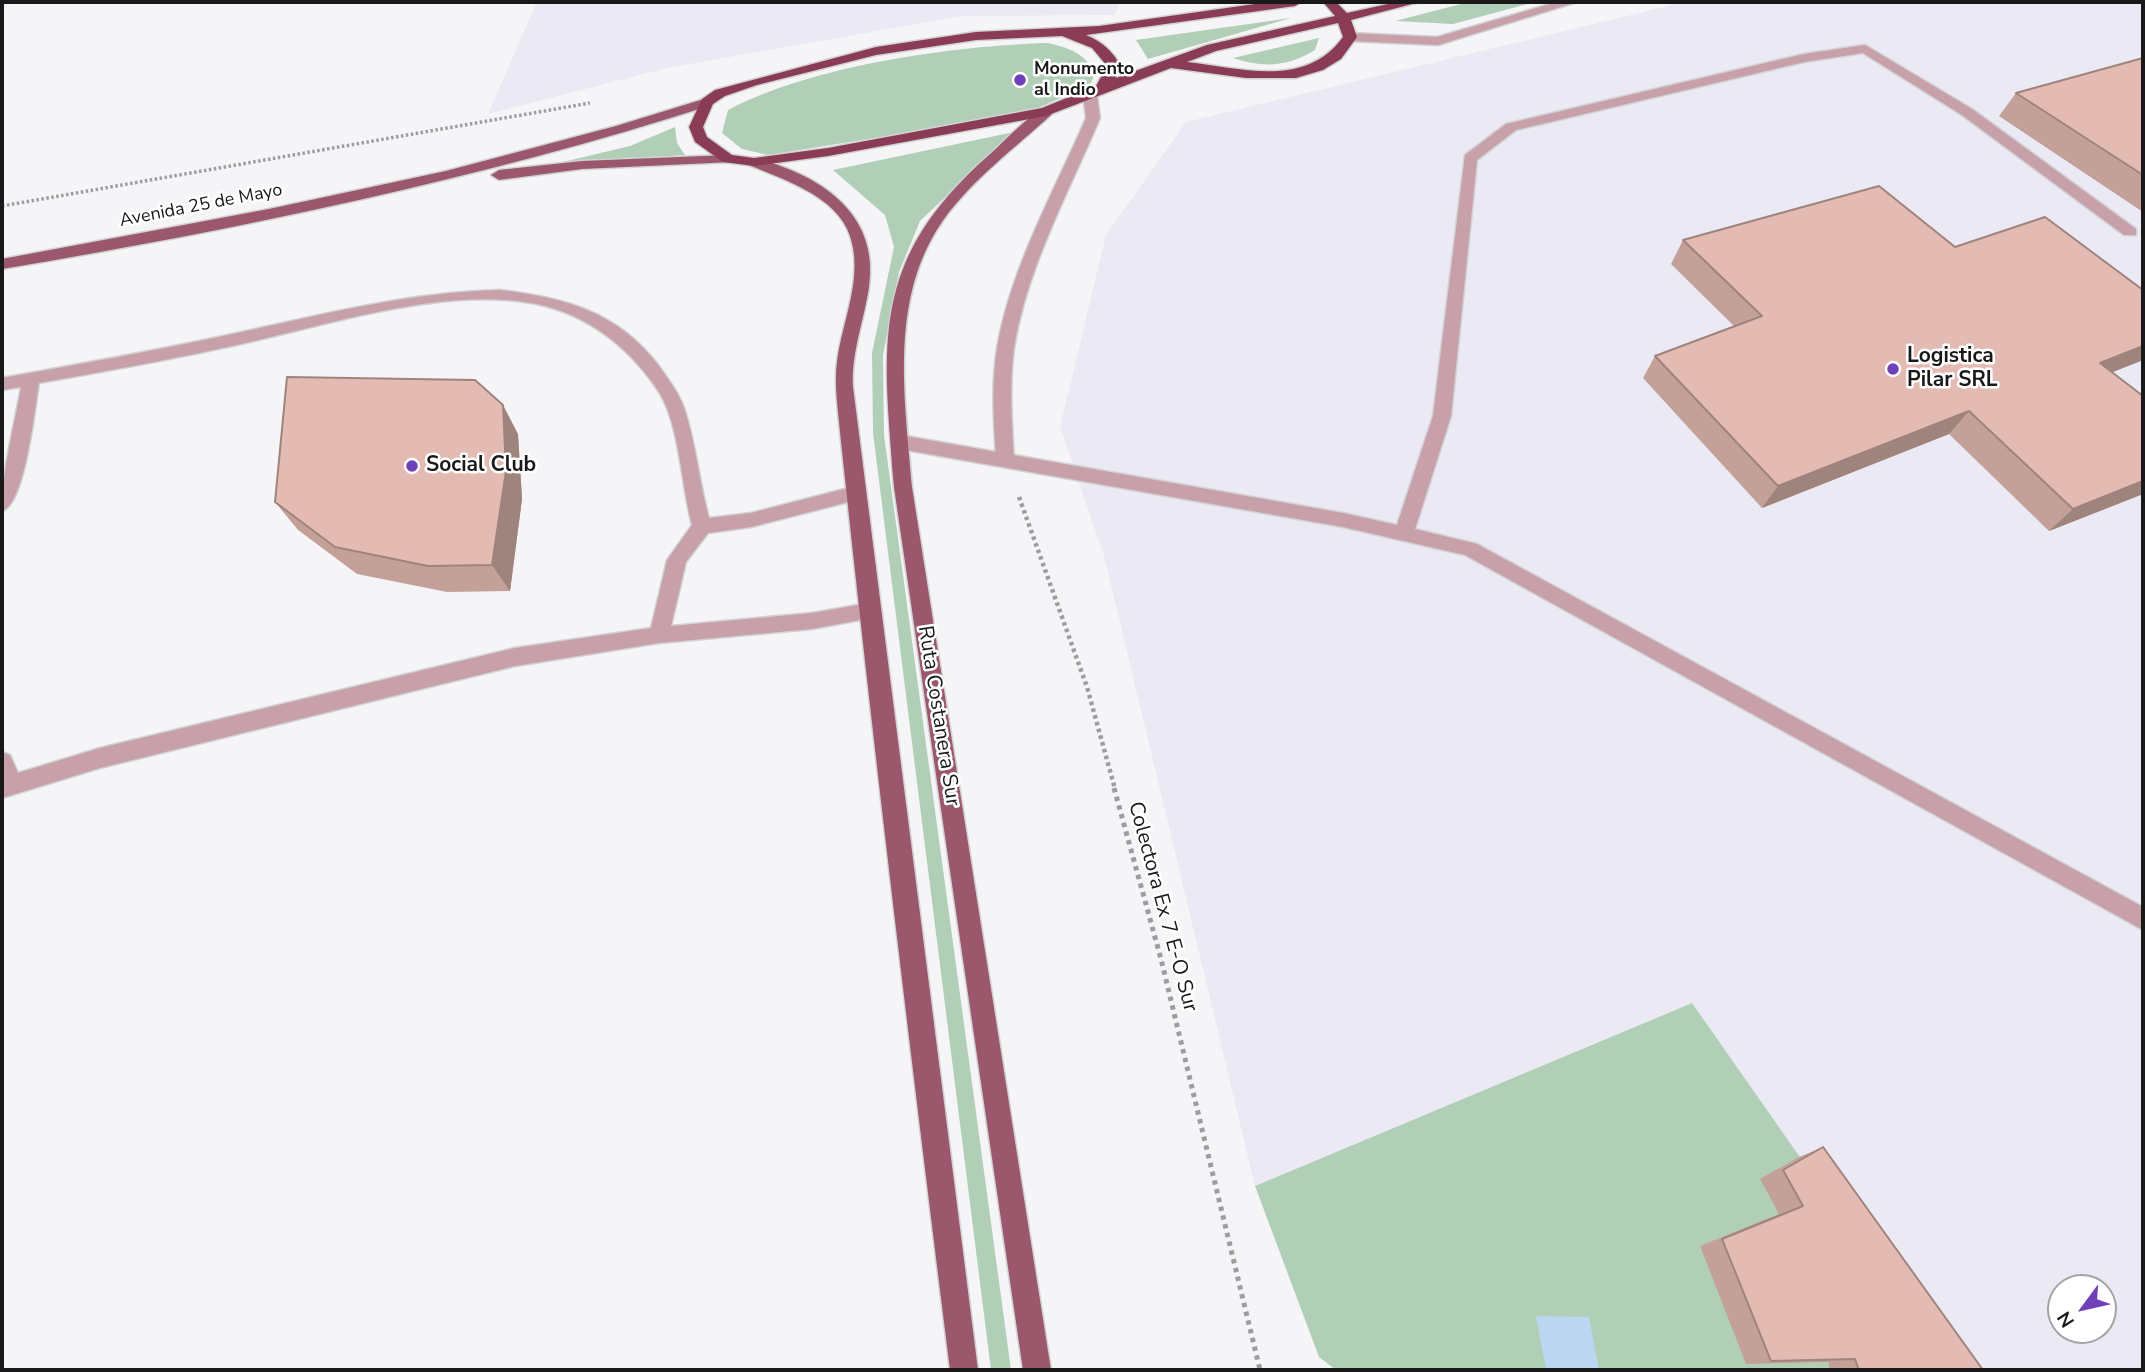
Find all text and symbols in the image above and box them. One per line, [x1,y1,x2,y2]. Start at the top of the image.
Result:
place label: Monumento al Indio [1034,59,1134,102]
marker: Monumento al Indio [1012,72,1028,88]
street label: Avenida 25 de Mayo [118,180,284,232]
place label: Logistica Pilar SRL [1907,344,1998,394]
marker: Logistica Pilar SRL [1885,361,1901,377]
place label: Social Club [426,453,536,479]
marker: Social Club [404,458,420,474]
street label: Ruta Costanera Sur [911,624,965,808]
street label: Colectora Ex 7 E-O Sur [1122,799,1202,1015]
north arrow [2047,1274,2117,1344]
text: N [2051,1306,2081,1332]

